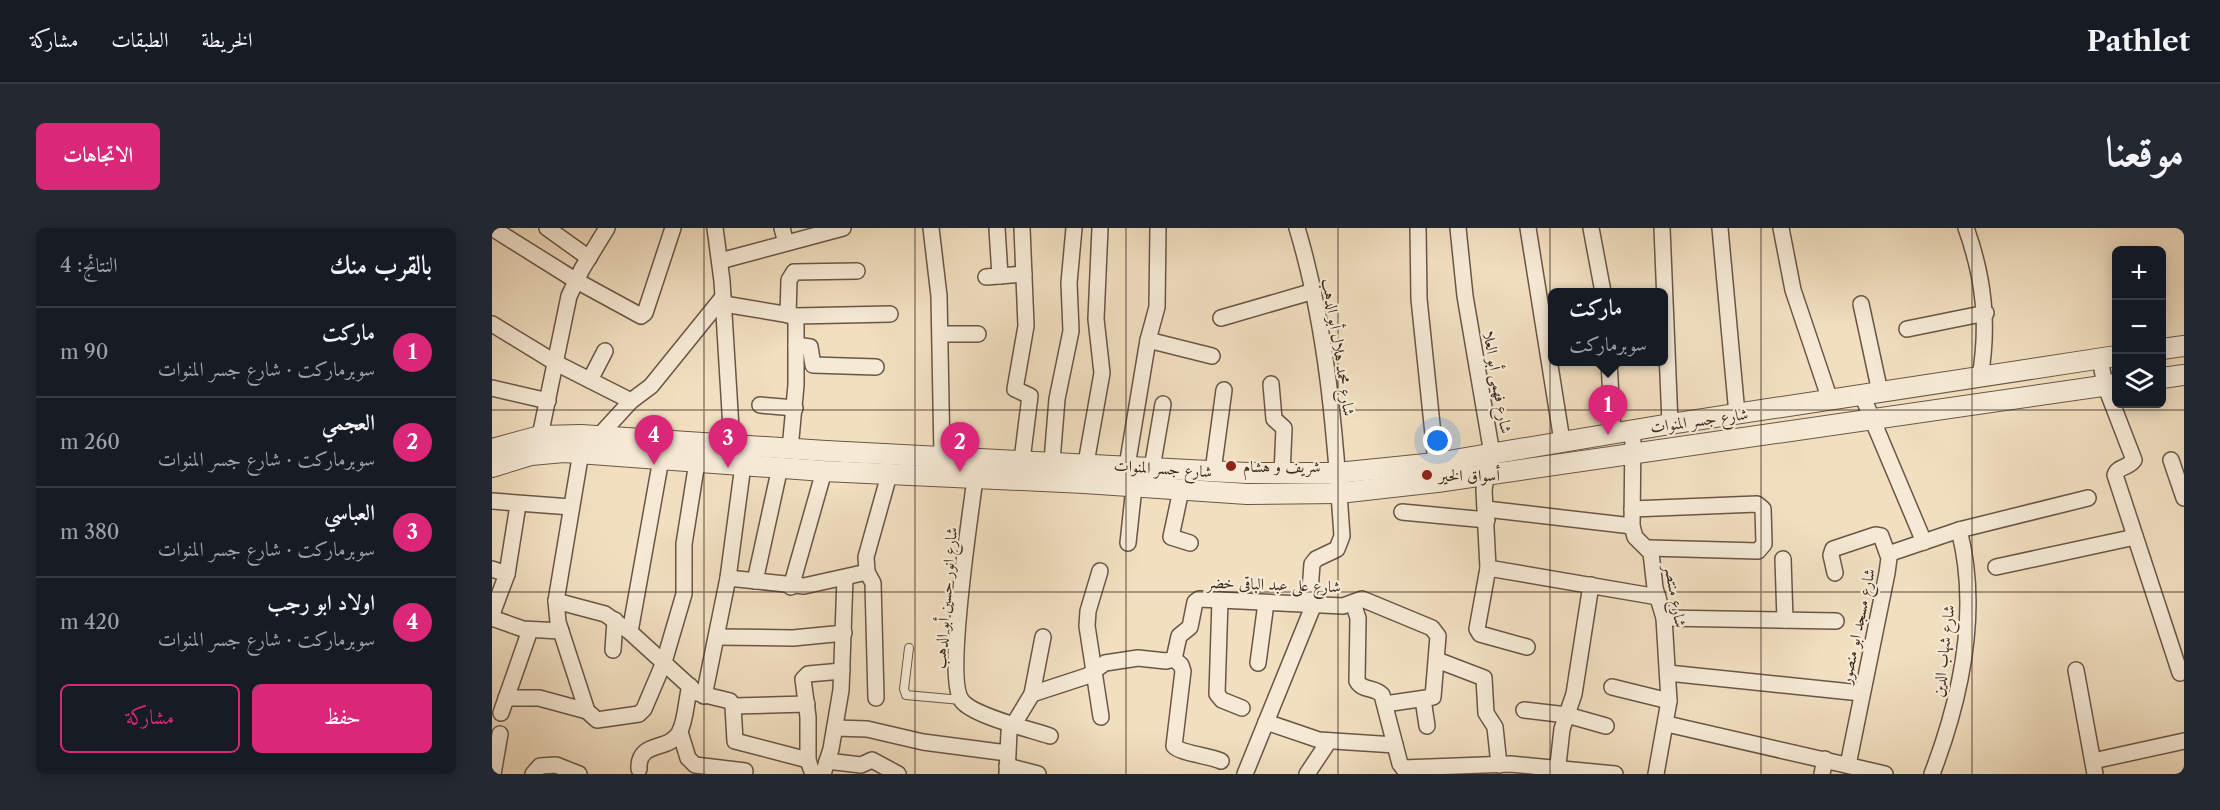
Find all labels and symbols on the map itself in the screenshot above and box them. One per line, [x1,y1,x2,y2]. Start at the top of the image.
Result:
street label: شارع محمد هلال أبو الدهب [1314,277,1361,418]
street label: شارع فهمى أبو العلا [1475,329,1518,436]
pin: 1 [1588,386,1628,435]
street label: شارع جسر المنوات [1649,403,1750,441]
pin: 4 [634,416,674,465]
pin: 3 [708,418,748,468]
pin: 2 [940,422,980,472]
your location [1423,426,1452,455]
street label: شارع جسر المنوات [1113,455,1213,485]
place label: شريف و هشام [1243,456,1321,481]
marker: شريف و هشام [1224,459,1238,473]
place label: أسواق الخير [1437,464,1500,486]
marker: أسواق الخير [1420,468,1434,482]
street label: شارع انور حسين أبو الدهب [928,526,965,670]
street label: شارع منتصر [1656,561,1691,629]
street label: شارع مسجد ابو منصور [1835,566,1883,688]
street label: شارع على عبد الباقى خضر [1205,572,1341,600]
street label: شارع شهاب الدين [1927,604,1963,699]

